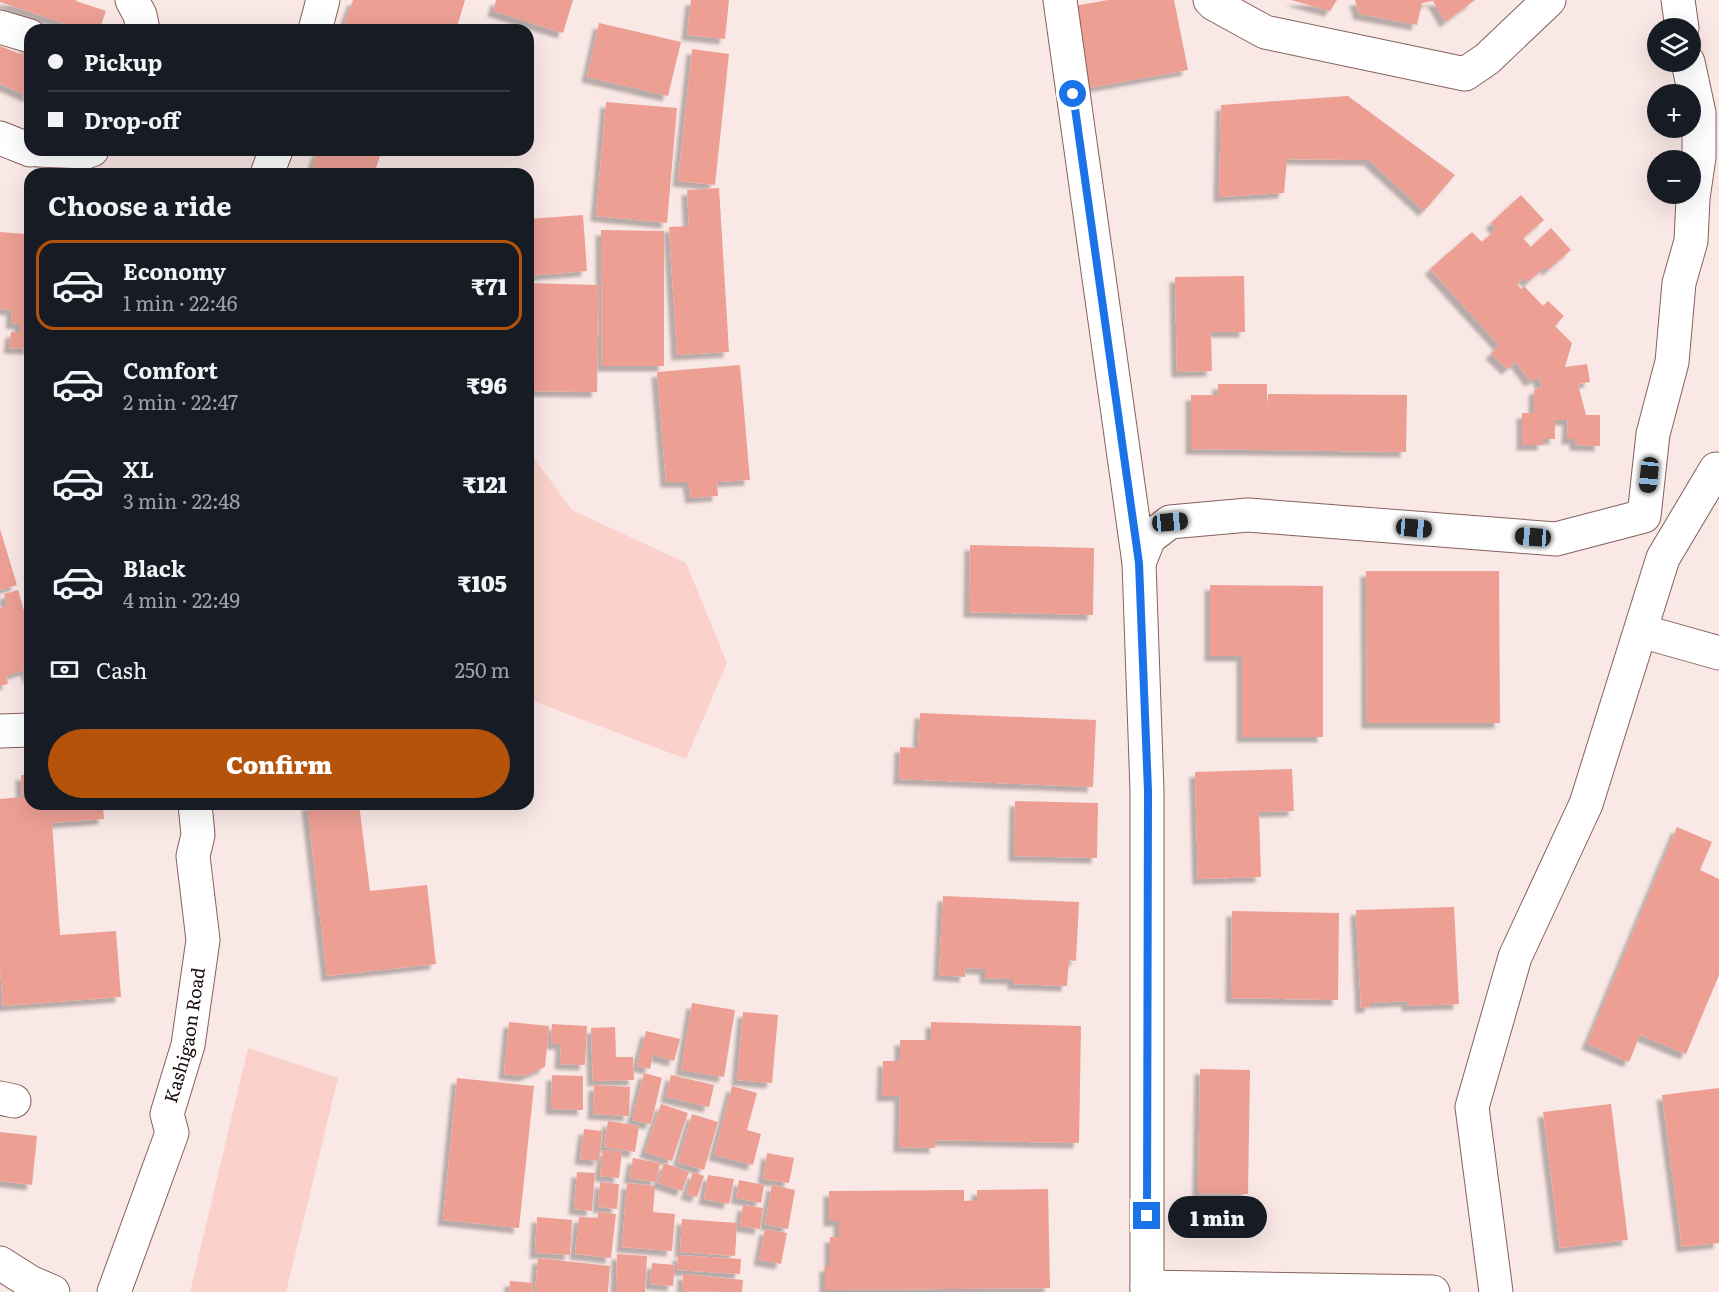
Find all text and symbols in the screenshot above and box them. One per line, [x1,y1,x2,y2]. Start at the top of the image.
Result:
map controls [1647,18,1701,204]
button: layers [1647,18,1701,72]
text: Pickup [84,45,162,78]
route start [1059,80,1086,107]
button: + [1647,84,1701,138]
text: Drop-off [84,103,180,136]
button: − [1647,150,1701,204]
text: Choose a ride [48,184,231,224]
text: Economy [123,254,226,287]
icon: car [51,258,105,312]
text: ₹71 [471,269,507,302]
text: 1 min · 22:46 [123,287,237,317]
text: Comfort [123,353,218,386]
icon: car [51,357,105,411]
text: ₹96 [466,368,507,401]
text: 2 min · 22:47 [123,386,238,416]
text: XL [123,452,154,485]
icon: car [51,456,105,510]
car [1638,456,1660,494]
text: ₹121 [463,467,507,500]
text: 3 min · 22:48 [123,485,240,515]
car [1151,511,1189,533]
car [1395,517,1433,539]
car [1514,527,1552,547]
text: Black [123,551,185,584]
icon: car [51,555,105,609]
text: ₹105 [458,566,507,599]
text: 4 min · 22:49 [123,584,240,614]
icon: cash [48,653,81,686]
text: Cash [96,653,147,686]
text: 250 m [455,654,510,684]
button: Confirm [48,729,510,798]
street label: Kashigaon Road [156,966,211,1106]
callout: 1 min [1168,1195,1267,1237]
route end [1133,1202,1160,1229]
text: 1 min [1190,1202,1245,1232]

